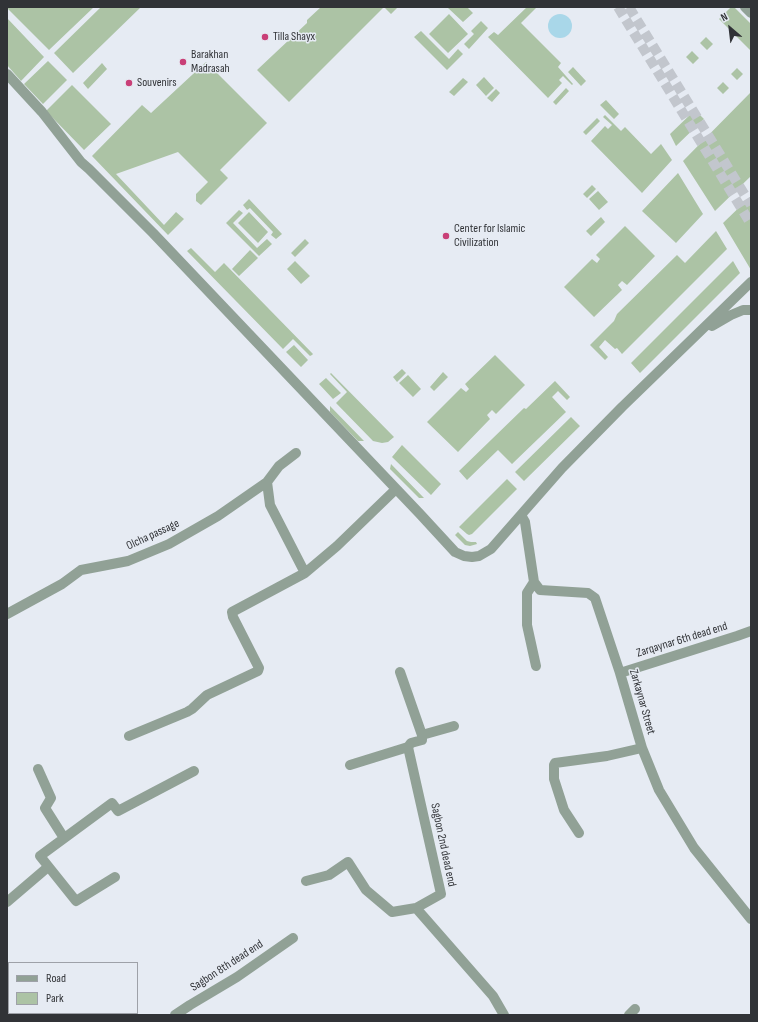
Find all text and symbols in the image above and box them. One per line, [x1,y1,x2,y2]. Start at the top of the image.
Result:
north arrow [710,8,750,48]
text: N [718,10,730,24]
place label: Tilla Shayx [273,30,315,44]
marker: Tilla Shayx [260,32,270,42]
place label: Barakhan Madrasah [191,48,230,76]
marker: Barakhan Madrasah [178,57,188,67]
place label: Souvenirs [137,76,176,90]
marker: Souvenirs [124,78,134,88]
place label: Center for Islamic Civilization [454,222,525,250]
marker: Center for Islamic Civilization [441,231,451,241]
street label: Olcha passage [124,516,182,554]
street label: Zarqaynar 6th dead end [635,619,729,661]
street label: Zarkaynar Street [626,668,658,736]
street label: Sagbon 2nd dead end [427,802,459,888]
street label: Sagbon 8th dead end [188,937,266,995]
legend [8,962,138,1014]
text: Road [46,971,66,986]
text: Park [46,991,64,1006]

